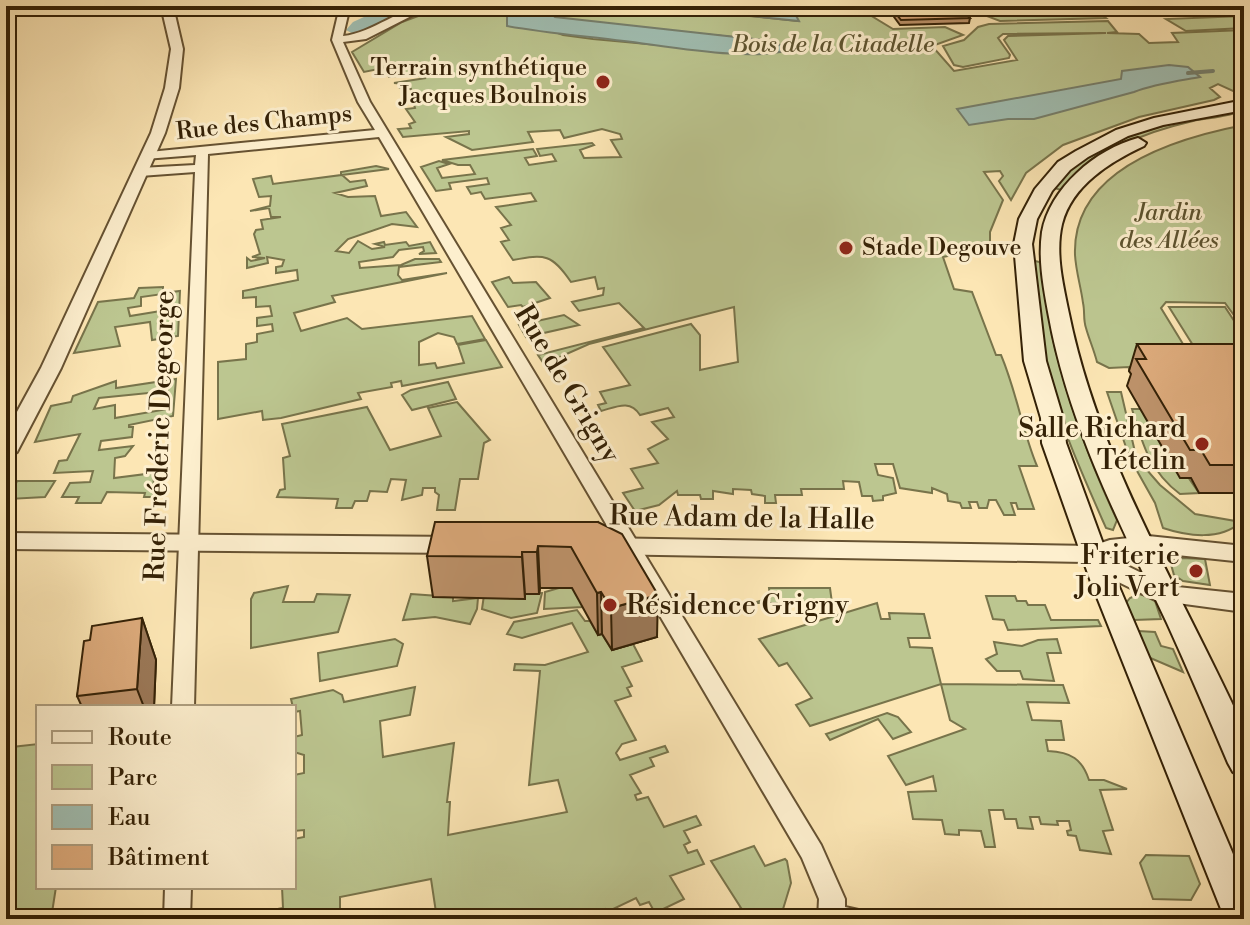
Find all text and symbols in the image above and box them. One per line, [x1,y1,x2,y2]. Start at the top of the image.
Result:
park label: Bois de la Citadelle [731,30,934,60]
place label: Terrain synthétique Jacques Boulnois [371,53,587,111]
marker: Terrain synthétique Jacques Boulnois [594,73,612,91]
street label: Rue des Champs [175,99,353,147]
park label: Jardin des Allées [1119,198,1219,256]
place label: Stade Degouve [862,233,1022,263]
marker: Stade Degouve [837,239,855,257]
street label: Rue Frédéric Degeorge [137,290,183,582]
street label: Rue de Grigny [506,299,628,470]
place label: Salle Richard Tételin [1018,411,1186,478]
marker: Salle Richard Tételin [1193,435,1211,453]
street label: Rue Adam de la Halle [609,498,875,538]
place label: Friterie Joli Vert [1073,538,1180,605]
marker: Friterie Joli Vert [1187,562,1205,580]
place label: Résidence Grigny [626,588,849,623]
marker: Résidence Grigny [601,596,619,614]
legend [36,705,296,889]
text: Route [108,723,172,753]
text: Parc [108,763,158,793]
text: Eau [108,803,151,833]
text: Bâtiment [107,843,210,873]

